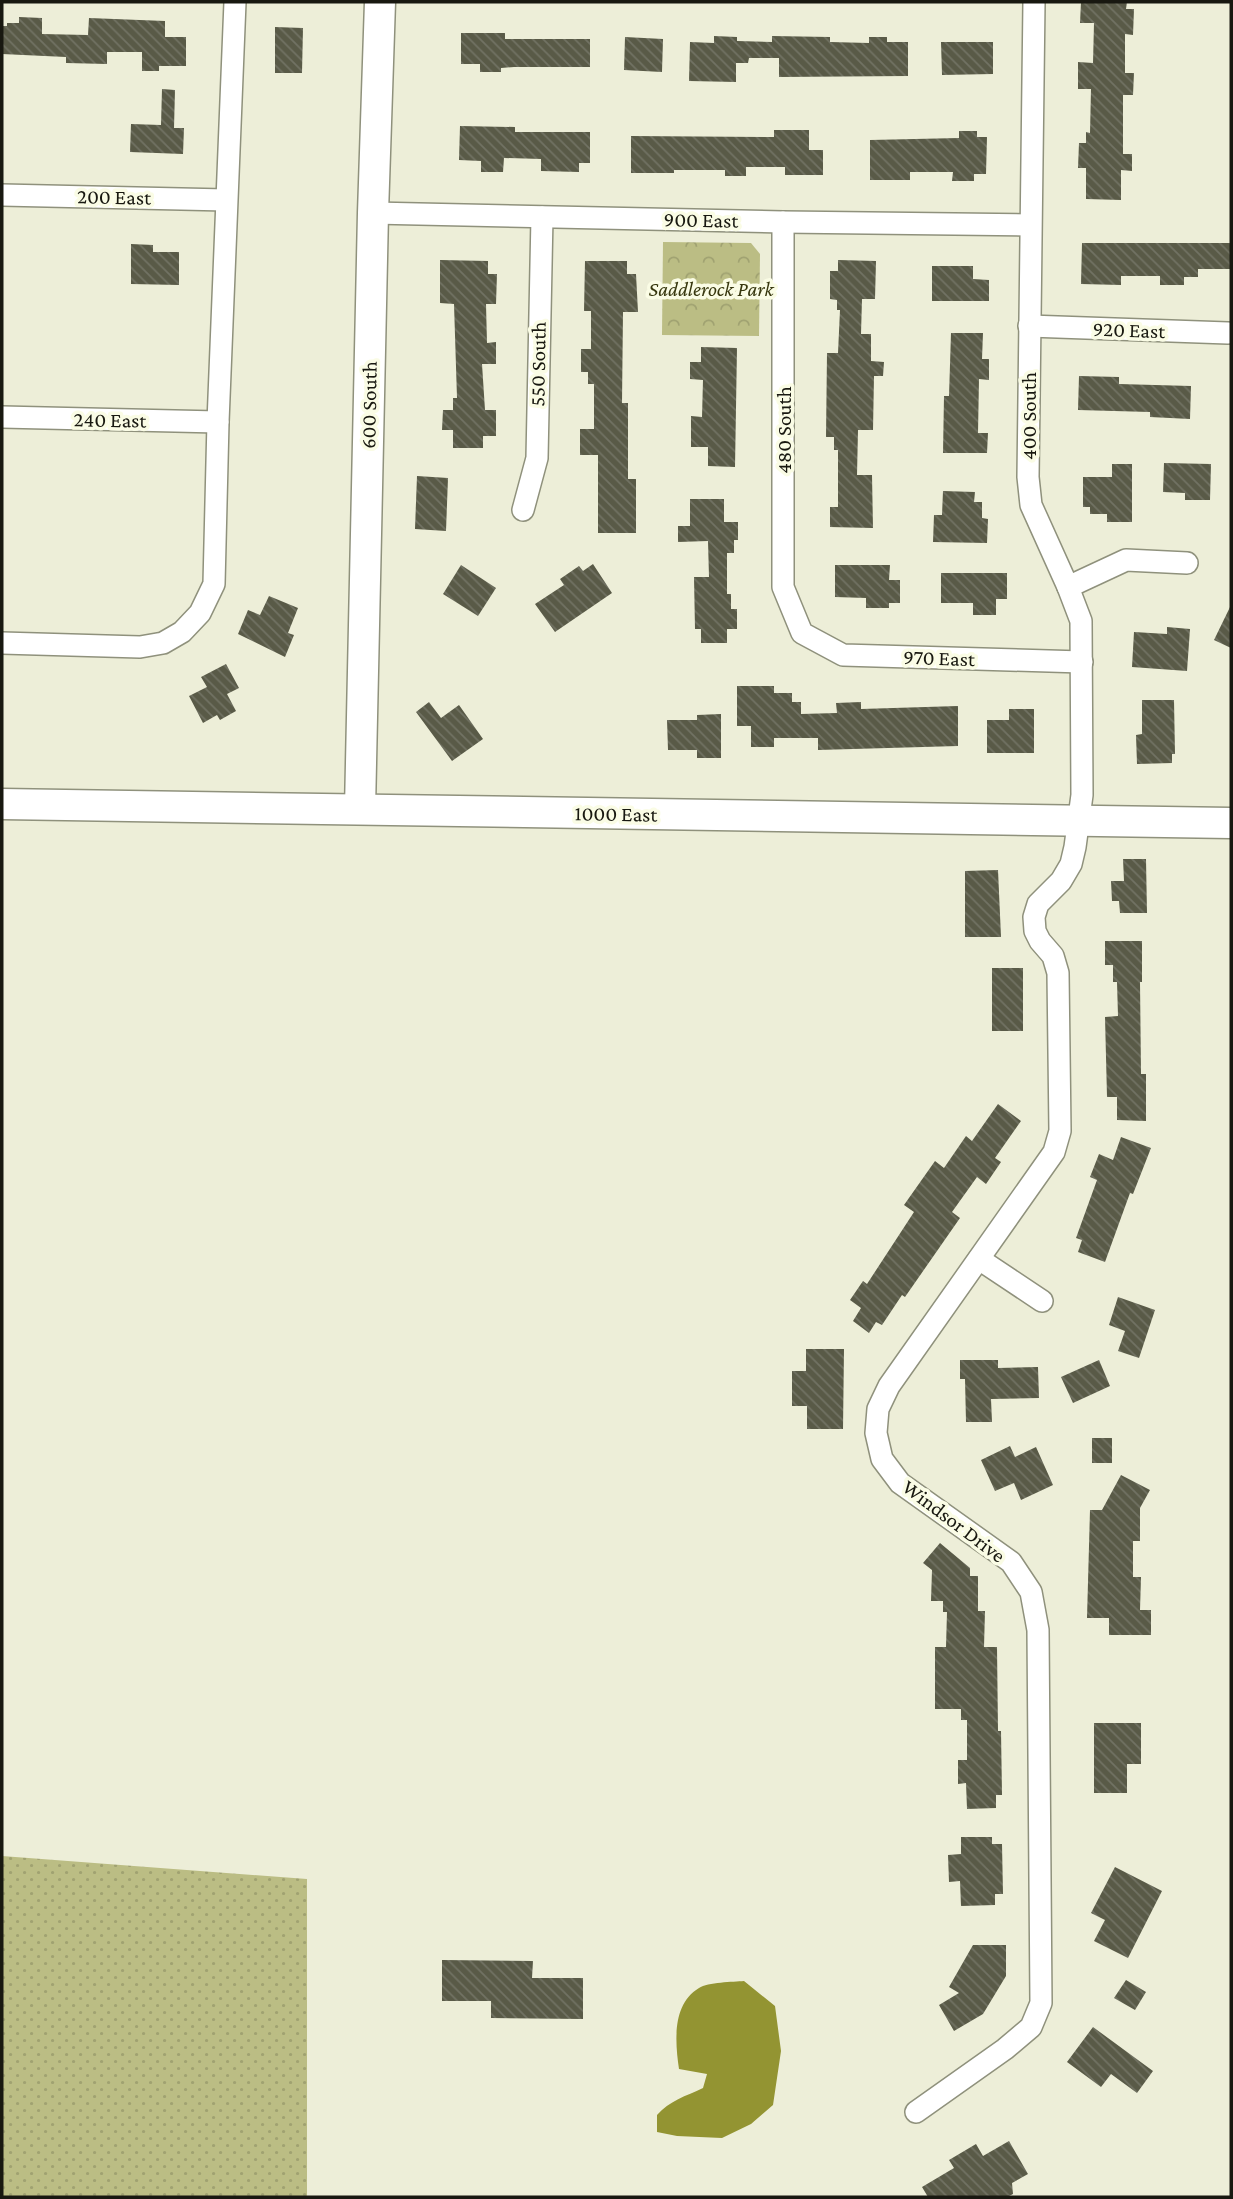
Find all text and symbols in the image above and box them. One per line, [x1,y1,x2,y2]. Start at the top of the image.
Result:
street label: 200 East [77,184,152,210]
street label: 900 East [663,207,740,233]
park label: Saddlerock Park [648,277,774,301]
street label: 920 East [1092,317,1167,343]
street label: 550 South [525,321,551,407]
street label: 600 South [356,361,382,449]
street label: 400 South [1017,372,1041,460]
street label: 480 South [772,386,796,474]
street label: 240 East [73,407,148,433]
street label: 970 East [903,645,976,671]
street label: 1000 East [574,801,659,827]
street label: Windsor Drive [898,1475,1010,1567]

